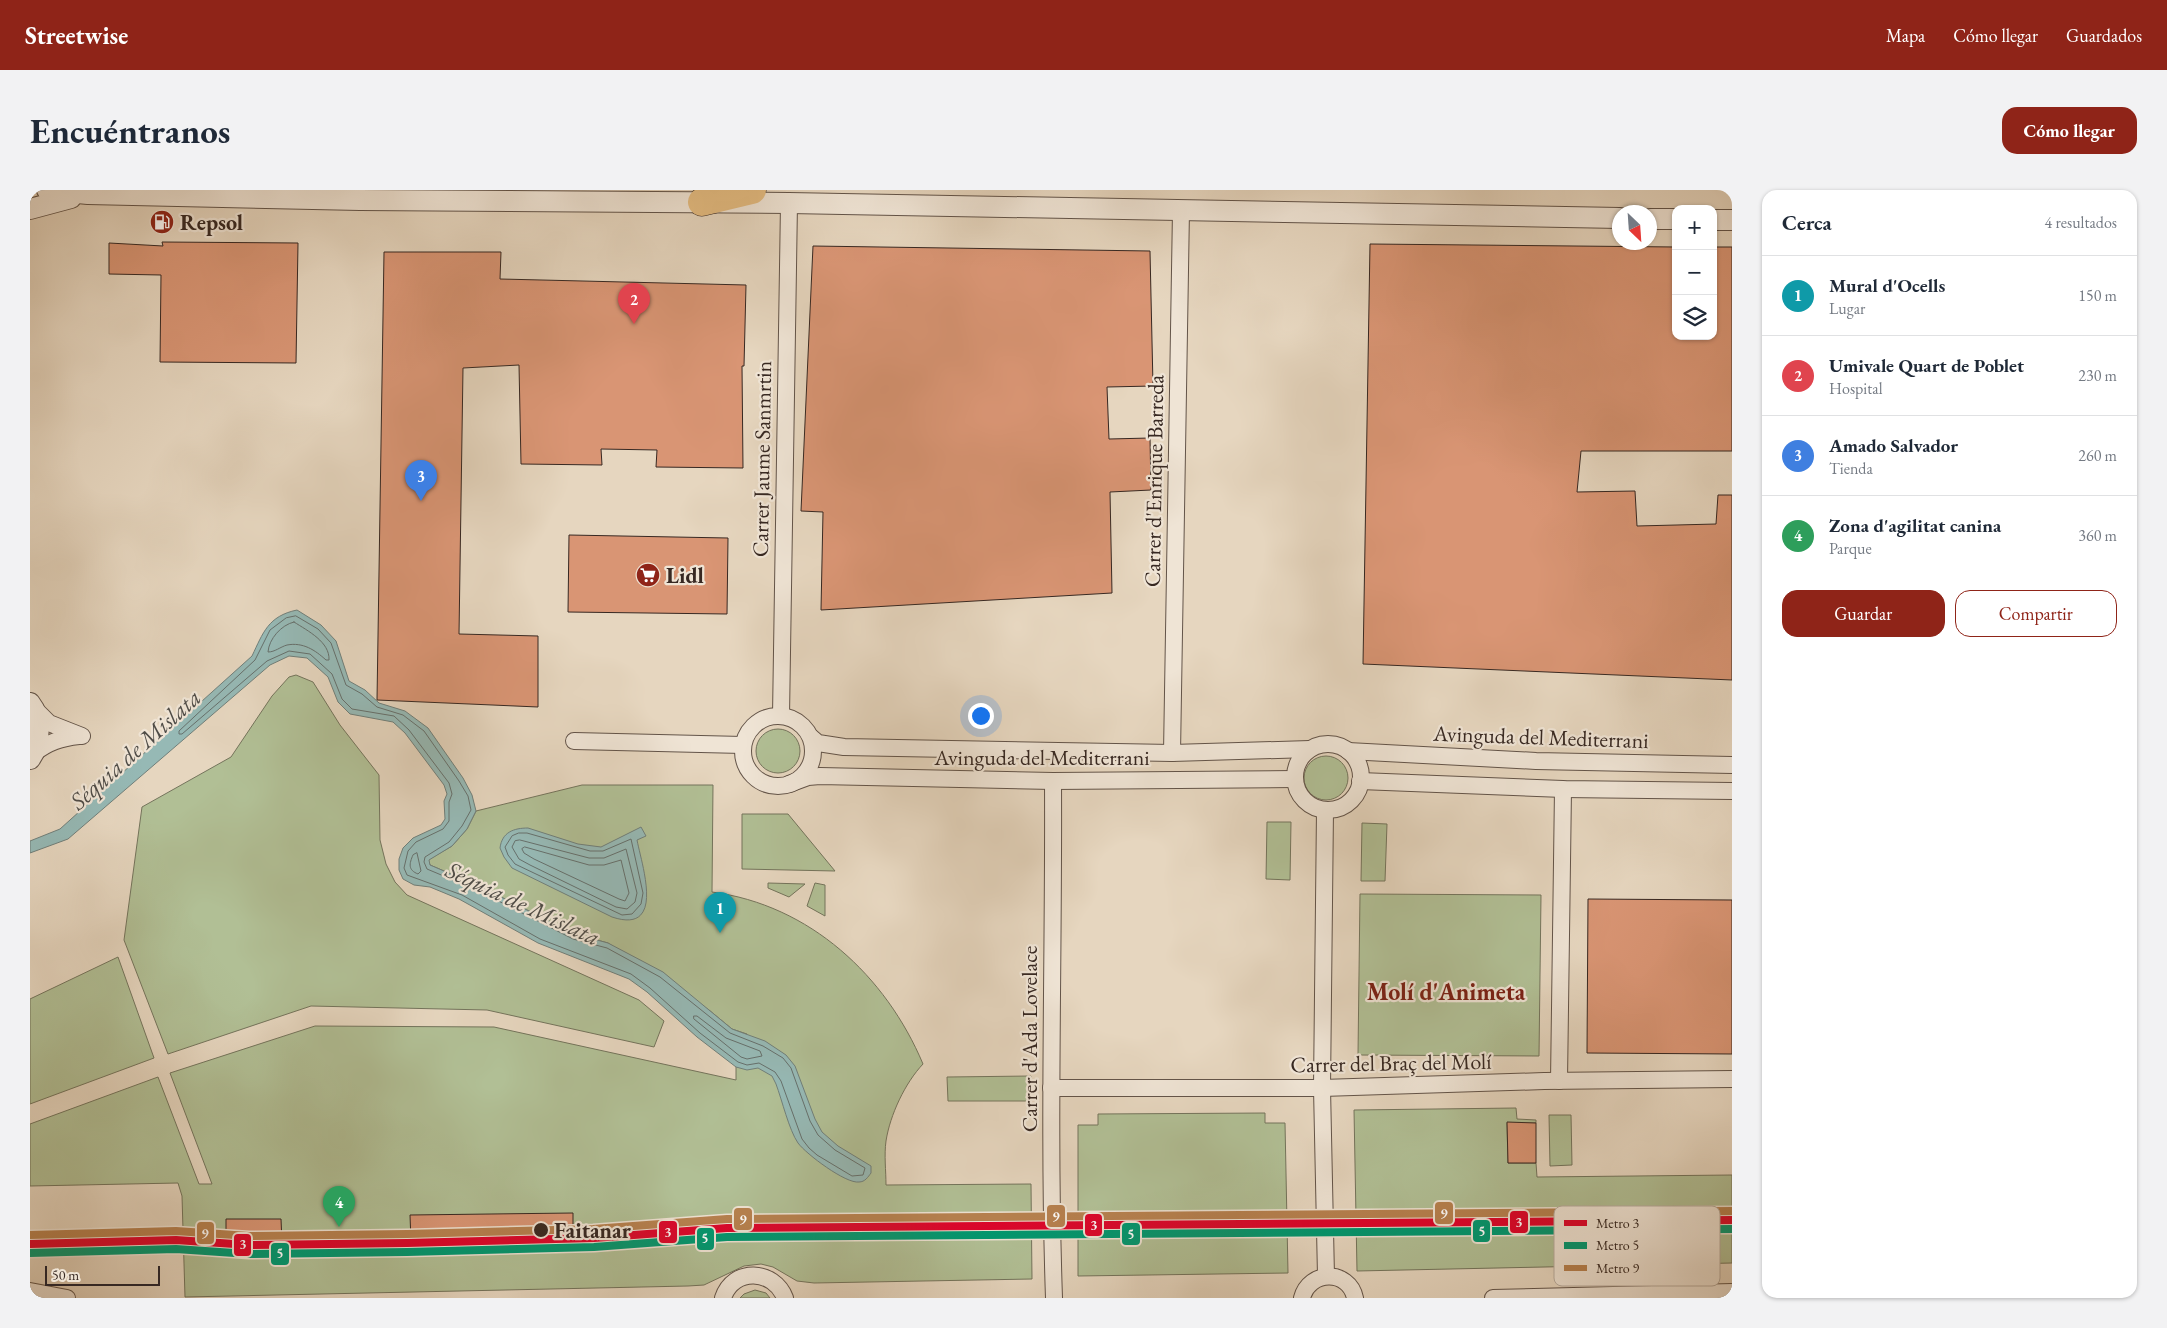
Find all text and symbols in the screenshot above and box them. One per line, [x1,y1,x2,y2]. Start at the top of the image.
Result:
text: Streetwise [25,20,128,51]
text: Mapa [1886,24,1925,47]
text: Cómo llegar [1953,24,2038,47]
text: Guardados [2066,24,2142,47]
button: Cómo llegar [2002,107,2137,154]
text: Encuéntranos [30,108,230,153]
north arrow [1612,205,1657,250]
map controls [1672,205,1717,340]
button: + [1672,205,1717,250]
place label: Repsol [180,208,243,237]
fuel station icon: Repsol [149,209,175,235]
text: Cerca [1782,209,1832,236]
text: 4 resultados [2045,212,2117,233]
button: − [1672,250,1717,295]
text: Mural d'Ocells [1829,273,1945,298]
pin: 2 [618,283,650,324]
text: 1 [1794,285,1802,306]
text: 150 m [2078,285,2117,306]
button: layers [1672,295,1717,340]
text: Lugar [1829,298,1865,319]
text: Umivale Quart de Poblet [1829,353,2024,378]
street label: Carrer Jaume Sanmrtin [746,360,778,557]
text: 2 [1794,365,1802,386]
text: 230 m [2078,365,2117,386]
street label: Carrer d'Enrique Barreda [1138,374,1170,587]
text: Hospital [1829,378,1883,399]
text: Amado Salvador [1829,433,1958,458]
text: 3 [1794,445,1802,466]
text: 260 m [2078,445,2117,466]
text: Tienda [1829,458,1873,479]
pin: 3 [405,460,437,501]
text: Zona d'agilitat canina [1829,513,2001,538]
text: 4 [1794,525,1802,546]
text: 360 m [2078,525,2117,546]
text: Parque [1829,538,1872,559]
place label: Lidl [666,561,704,590]
supermarket icon: Lidl [635,562,661,588]
button: Guardar [1782,590,1945,637]
button: Compartir [1955,590,2117,637]
water label: Séquia de Mislata [62,682,208,818]
your location [968,703,994,729]
street label: Avinguda del Mediterrani [1432,719,1649,755]
street label: Avinguda del Mediterrani [933,743,1150,772]
water label: Séquia de Mislata [440,853,605,953]
pin: 1 [704,892,736,933]
street label: Carrer d'Ada Lovelace [1015,945,1044,1132]
district label: Molí d'Animeta [1367,976,1526,1007]
street label: Carrer del Braç del Molí [1290,1047,1492,1079]
pin: 4 [323,1186,355,1227]
line badge: 9 [1434,1201,1454,1225]
line badge: 9 [1046,1204,1066,1228]
text: 9 [1440,1204,1448,1222]
legend [1554,1206,1720,1286]
line badge: 9 [733,1207,753,1231]
text: 9 [1052,1207,1060,1225]
text: 9 [739,1210,747,1228]
line badge: 3 [1509,1210,1529,1234]
line badge: 3 [1084,1213,1103,1237]
text: 3 [1515,1213,1523,1231]
text: Metro 3 [1596,1214,1640,1232]
place label: Faitanar [554,1216,632,1245]
text: 3 [1090,1216,1098,1234]
line badge: 5 [1472,1219,1491,1243]
line badge: 3 [658,1220,678,1244]
line badge: 9 [196,1221,215,1245]
marker: Faitanar [532,1221,550,1239]
line badge: 5 [1121,1222,1141,1246]
text: 5 [1478,1222,1486,1240]
text: 3 [664,1223,672,1241]
text: 9 [201,1224,209,1242]
text: 5 [1127,1225,1135,1243]
line badge: 5 [696,1227,715,1251]
text: 5 [701,1229,709,1247]
line badge: 3 [233,1233,252,1257]
text: 3 [239,1235,247,1253]
text: Metro 5 [1596,1236,1639,1254]
line badge: 5 [270,1242,290,1266]
text: 5 [276,1244,284,1262]
text: Metro 9 [1596,1259,1640,1277]
scale bar [45,1263,160,1286]
text: 50 m [52,1266,79,1284]

